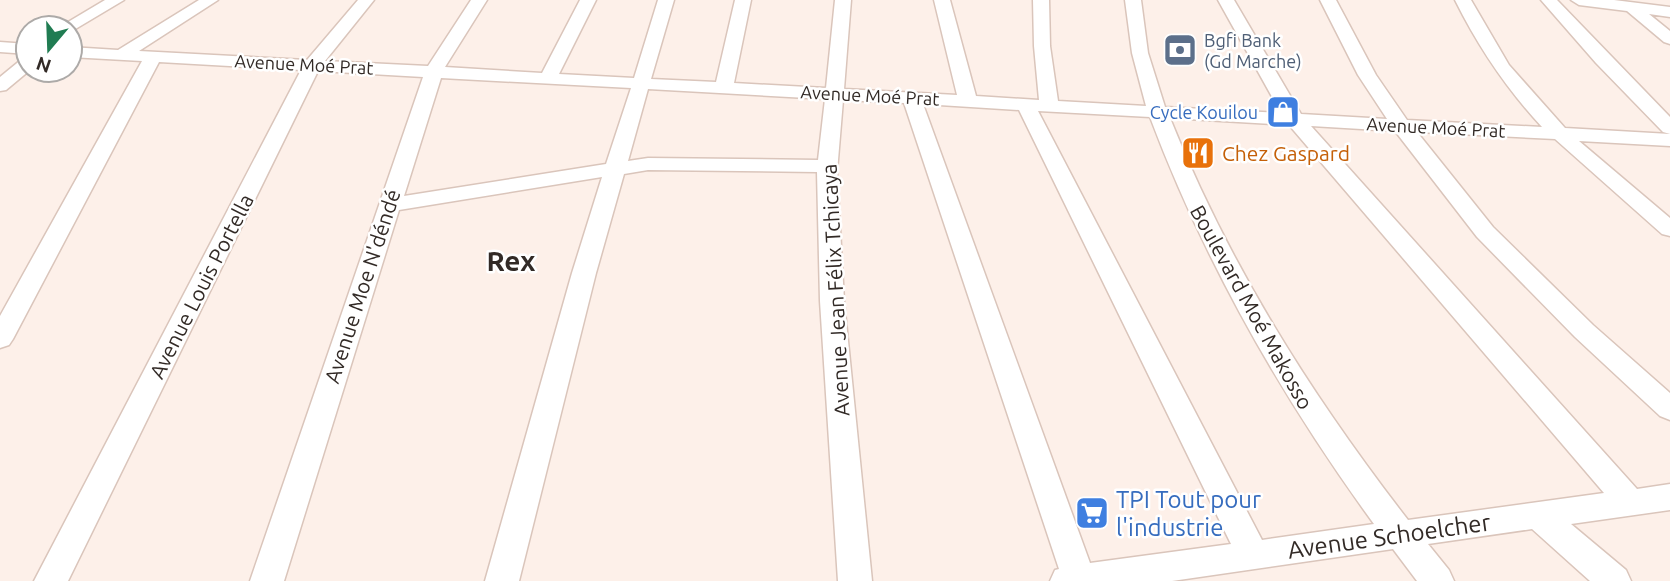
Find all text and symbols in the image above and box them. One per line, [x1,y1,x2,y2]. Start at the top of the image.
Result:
north arrow [14,14,84,84]
place label: Bgfi Bank (Gd Marche) [1204,30,1302,72]
bank icon: Bgfi Bank (Gd Marche) [1161,31,1199,69]
street label: Avenue Moé Prat [234,50,374,78]
text: N [33,52,54,78]
street label: Avenue Moé Prat [800,81,940,109]
shop icon: Cycle Kouilou [1264,93,1302,131]
place label: Cycle Kouilou [1150,102,1258,122]
street label: Avenue Moé Prat [1366,113,1506,141]
restaurant icon: Chez Gaspard [1179,134,1217,172]
place label: Chez Gaspard [1222,141,1350,165]
street label: Avenue Jean Félix Tchicaya [816,163,854,417]
street label: Avenue Moe N'déndé [319,186,405,386]
street label: Avenue Louis Portella [144,190,258,382]
street label: Boulevard Moé Makosso [1186,201,1318,413]
district label: Rex [486,245,536,276]
place label: TPI Tout pour l'industrie [1116,486,1261,541]
supermarket icon: TPI Tout pour l'industrie [1073,494,1111,532]
street label: Avenue Schoelcher [1286,508,1492,564]

